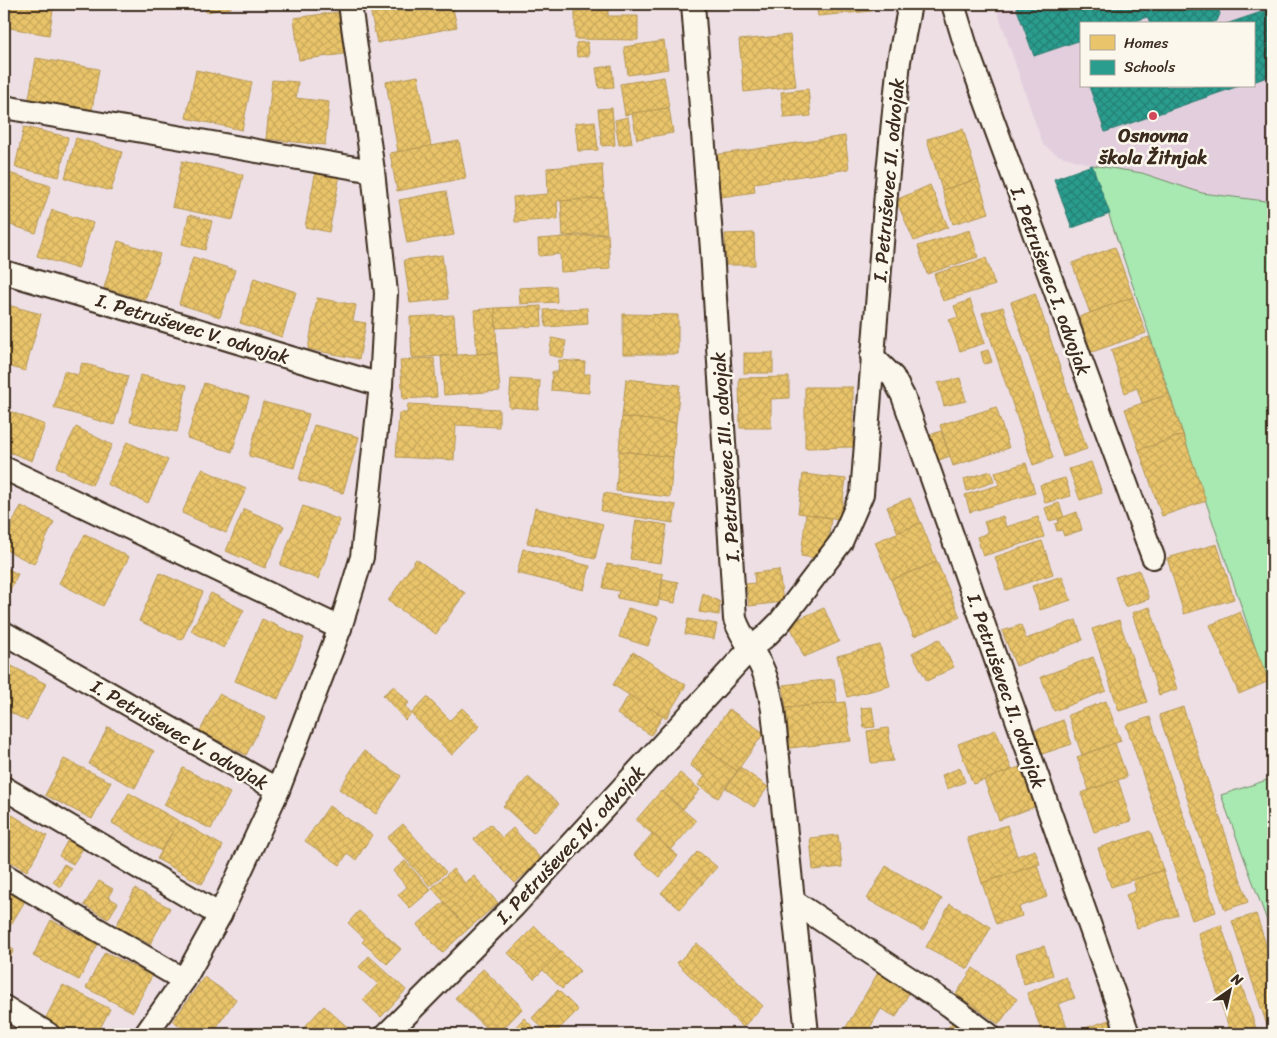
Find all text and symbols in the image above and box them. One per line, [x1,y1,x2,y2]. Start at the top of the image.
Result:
legend [1080,22,1254,88]
text: Homes [1124,30,1168,56]
text: Schools [1124,54,1175,80]
street label: I. Petruševec II. odvojak [863,76,914,284]
marker: Osnovna škola Žitnjak [1147,110,1159,122]
place label: Osnovna škola Žitnjak [1098,119,1207,174]
street label: I. Petruševec I. odvojak [1001,181,1100,380]
street label: I. Petruševec V. odvojak [91,283,294,374]
street label: I. Petruševec III. odvojak [702,350,749,564]
street label: I. Petruševec II. odvojak [957,588,1056,794]
street label: I. Petruševec V. odvojak [84,670,275,799]
street label: I. Petruševec IV. odvojak [487,757,654,932]
north arrow [1204,966,1254,1016]
text: N [1225,966,1248,993]

